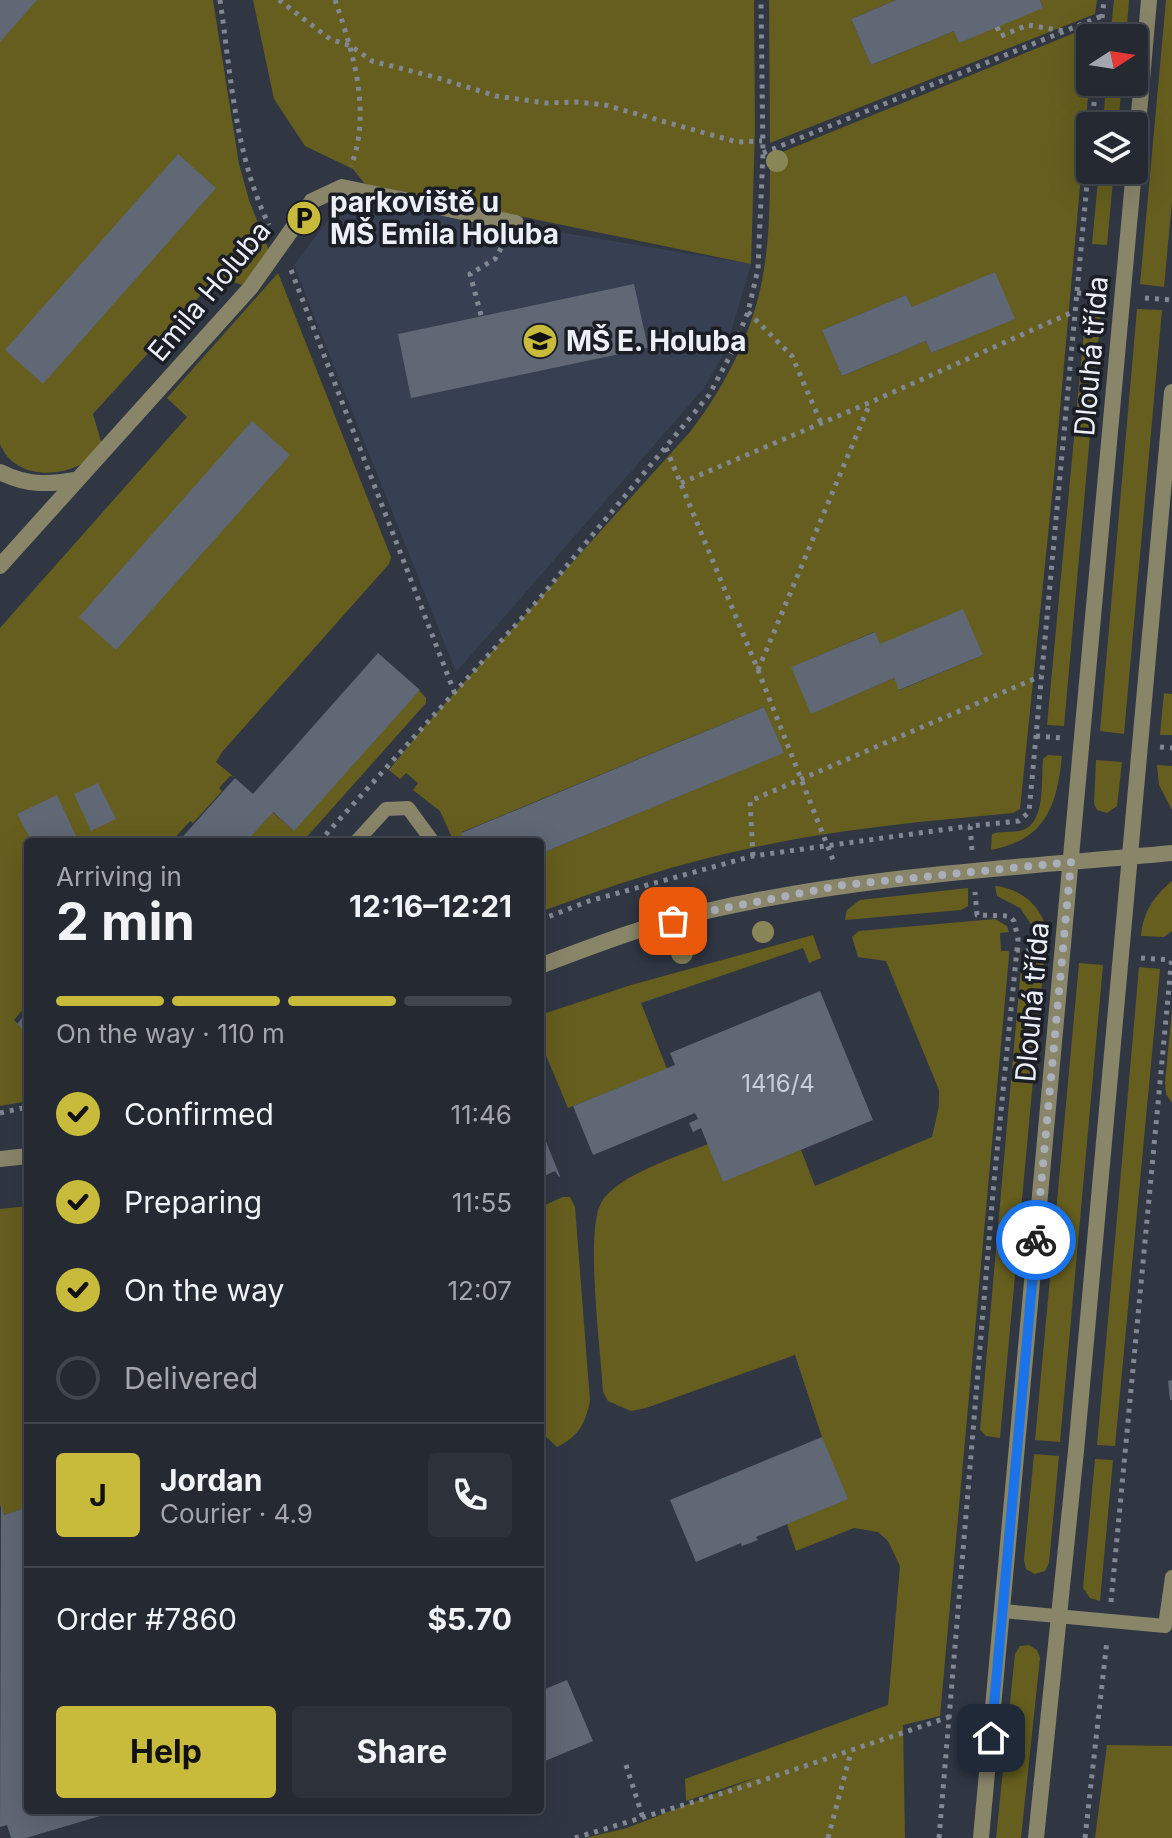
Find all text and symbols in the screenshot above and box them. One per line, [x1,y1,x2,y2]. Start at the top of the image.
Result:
north arrow [1076,24,1148,96]
map controls [1076,24,1148,184]
button: layers [1076,112,1148,184]
place label: parkoviště u MŠ Emila Holuba [330,185,559,251]
parking icon: parkoviště u MŠ Emila Holuba [285,199,323,237]
street label: Emila Holuba [141,214,277,368]
street label: Dlouhá třída [1067,275,1115,437]
school or university icon: MŠ E. Holuba [521,322,559,360]
place label: MŠ E. Holuba [566,324,746,358]
text: Arriving in [56,861,182,892]
pin [639,887,707,955]
text: 12:16–12:21 [349,888,512,924]
text: 2 min [56,890,195,953]
icon: bag [651,899,695,943]
street label: Dlouhá třída [1008,921,1056,1083]
text: On the way · 110 m [56,1018,285,1049]
house number: 1416/4 [741,1069,815,1098]
icon: check [56,1092,100,1136]
text: Confirmed [124,1096,274,1132]
text: 11:46 [450,1099,512,1130]
icon: check [56,1180,100,1224]
text: Preparing [124,1184,262,1220]
text: 11:55 [452,1187,512,1218]
courier [996,1200,1076,1280]
icon: bike [1014,1218,1058,1262]
icon: check [56,1268,100,1312]
text: On the way [124,1272,284,1308]
text: 12:07 [447,1275,512,1306]
text: Delivered [124,1360,258,1396]
button: phone [428,1453,512,1537]
text: Jordan [160,1462,262,1498]
text: J [89,1477,107,1513]
text: Courier · 4.9 [160,1498,313,1529]
text: Order #7860 [56,1601,237,1637]
text: $5.70 [427,1601,512,1637]
pin [957,1704,1025,1772]
button: Help [56,1706,276,1798]
button: Share [292,1706,512,1798]
icon: home [969,1716,1013,1760]

